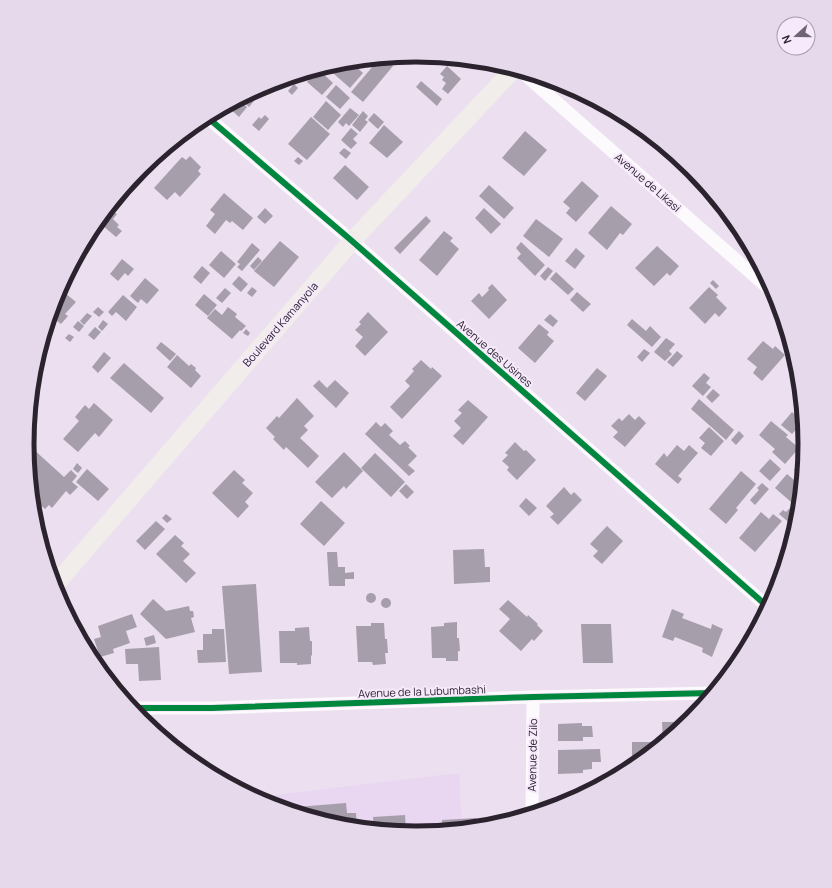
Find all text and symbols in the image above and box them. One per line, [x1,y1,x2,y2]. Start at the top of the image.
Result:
north arrow [776,16,816,56]
text: N [778,33,795,46]
street label: Avenue de Likasi [612,149,684,215]
street label: Boulevard Kamanyola [239,278,321,370]
street label: Avenue des Usines [454,316,536,390]
street label: Avenue de la Lubumbashi [358,681,486,701]
street label: Avenue de Zilo [524,718,540,792]

